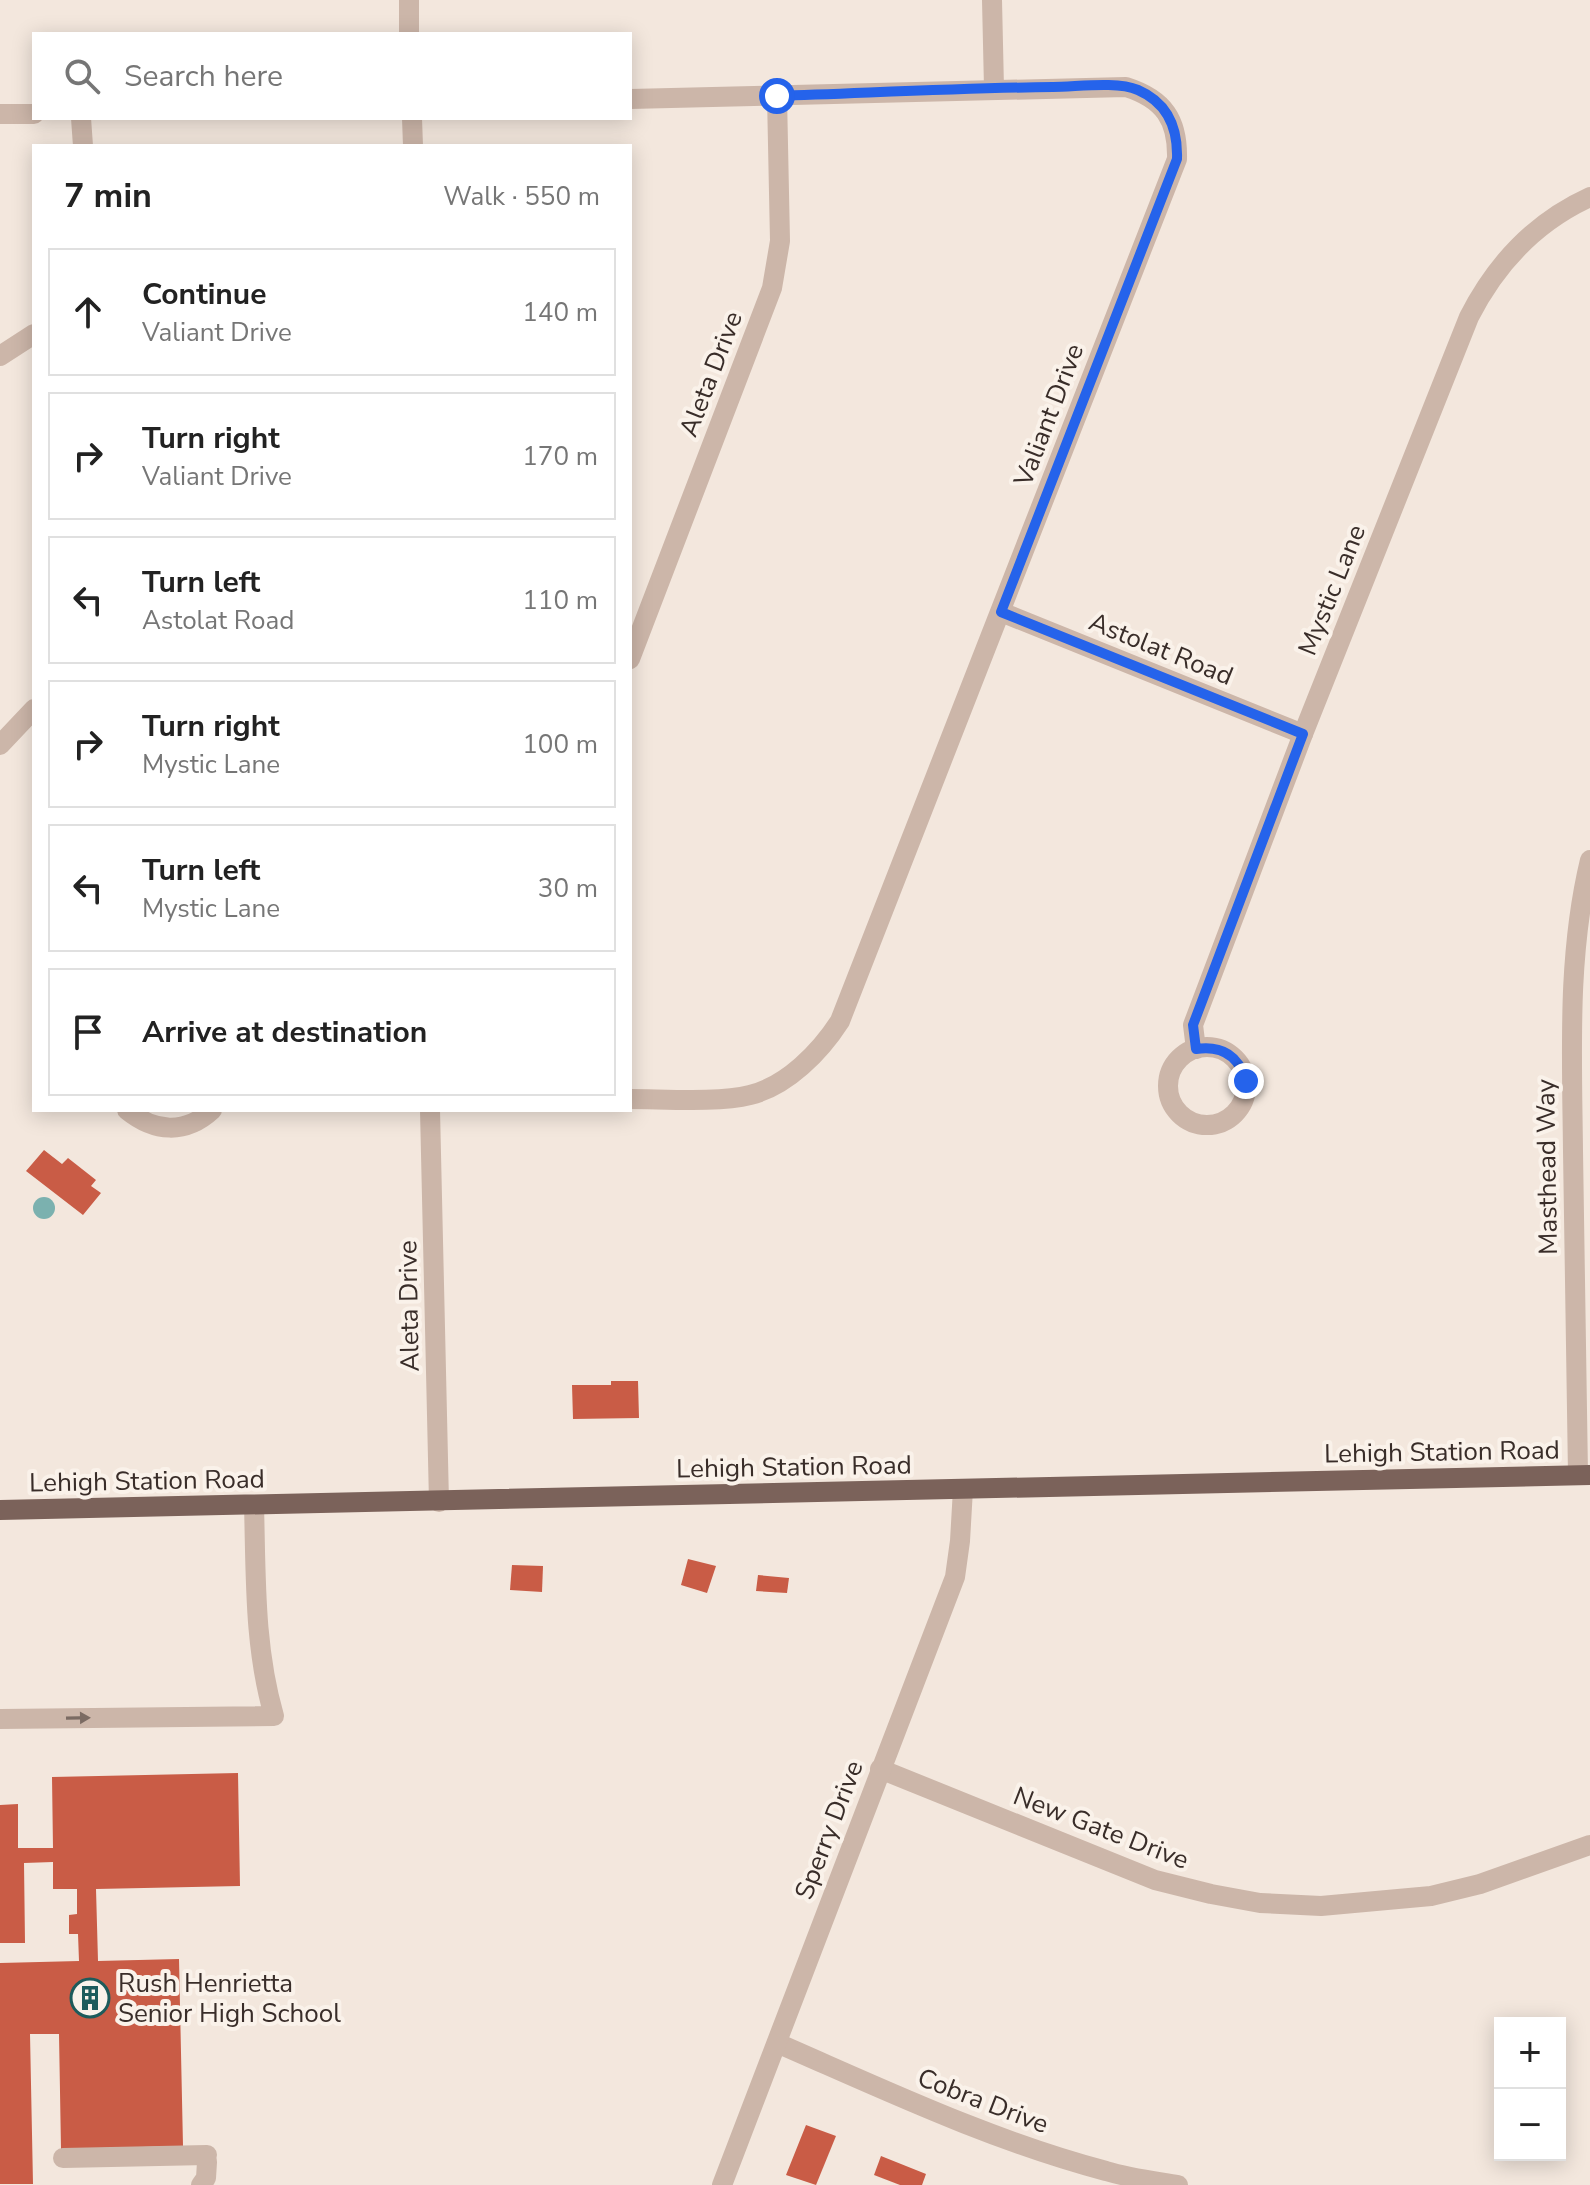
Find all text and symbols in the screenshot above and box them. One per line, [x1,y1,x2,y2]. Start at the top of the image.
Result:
search box [32,32,632,120]
icon: search [60,54,104,98]
text: Search here [124,56,283,97]
route start [759,78,795,114]
text: 7 min [64,173,152,219]
text: Walk · 550 m [443,179,600,214]
text: Continue [142,274,267,315]
icon: ahead [66,290,110,334]
text: 140 m [522,295,598,330]
street label: Aleta Drive [671,306,751,442]
text: Valiant Drive [142,315,292,350]
street label: Valiant Drive [1005,339,1092,492]
text: Turn right [142,418,280,459]
icon: right [66,434,110,478]
text: 170 m [522,439,598,474]
text: Valiant Drive [142,459,292,494]
street label: Mystic Lane [1290,519,1374,661]
text: Turn left [142,562,260,603]
icon: left [66,578,110,622]
text: 110 m [522,583,598,618]
text: Astolat Road [142,603,294,638]
street label: Astolat Road [1084,604,1238,694]
text: Turn right [142,706,280,747]
icon: right [66,722,110,766]
text: 100 m [522,727,598,762]
text: Mystic Lane [142,747,280,782]
text: Turn left [142,850,260,891]
icon: left [66,866,110,910]
text: 30 m [538,871,598,906]
text: Mystic Lane [142,891,280,926]
icon: arrive [66,1010,110,1054]
text: Arrive at destination [142,1012,427,1053]
route end [1228,1063,1264,1099]
street label: Masthead Way [1528,1078,1566,1255]
street label: Aleta Drive [390,1240,428,1372]
street label: Lehigh Station Road [1324,1432,1560,1472]
street label: Lehigh Station Road [676,1447,912,1487]
street label: Lehigh Station Road [29,1461,265,1501]
one-way arrow [66,1712,91,1724]
street label: Sperry Drive [786,1756,872,1904]
street label: New Gate Drive [1008,1778,1194,1878]
place label: Rush Henrietta Senior High School [118,1966,341,2031]
building icon: Rush Henrietta Senior High School [69,1977,111,2019]
map controls [1494,2017,1566,2161]
button: + [1494,2017,1566,2089]
street label: Cobra Drive [913,2060,1053,2142]
button: − [1494,2089,1566,2161]

